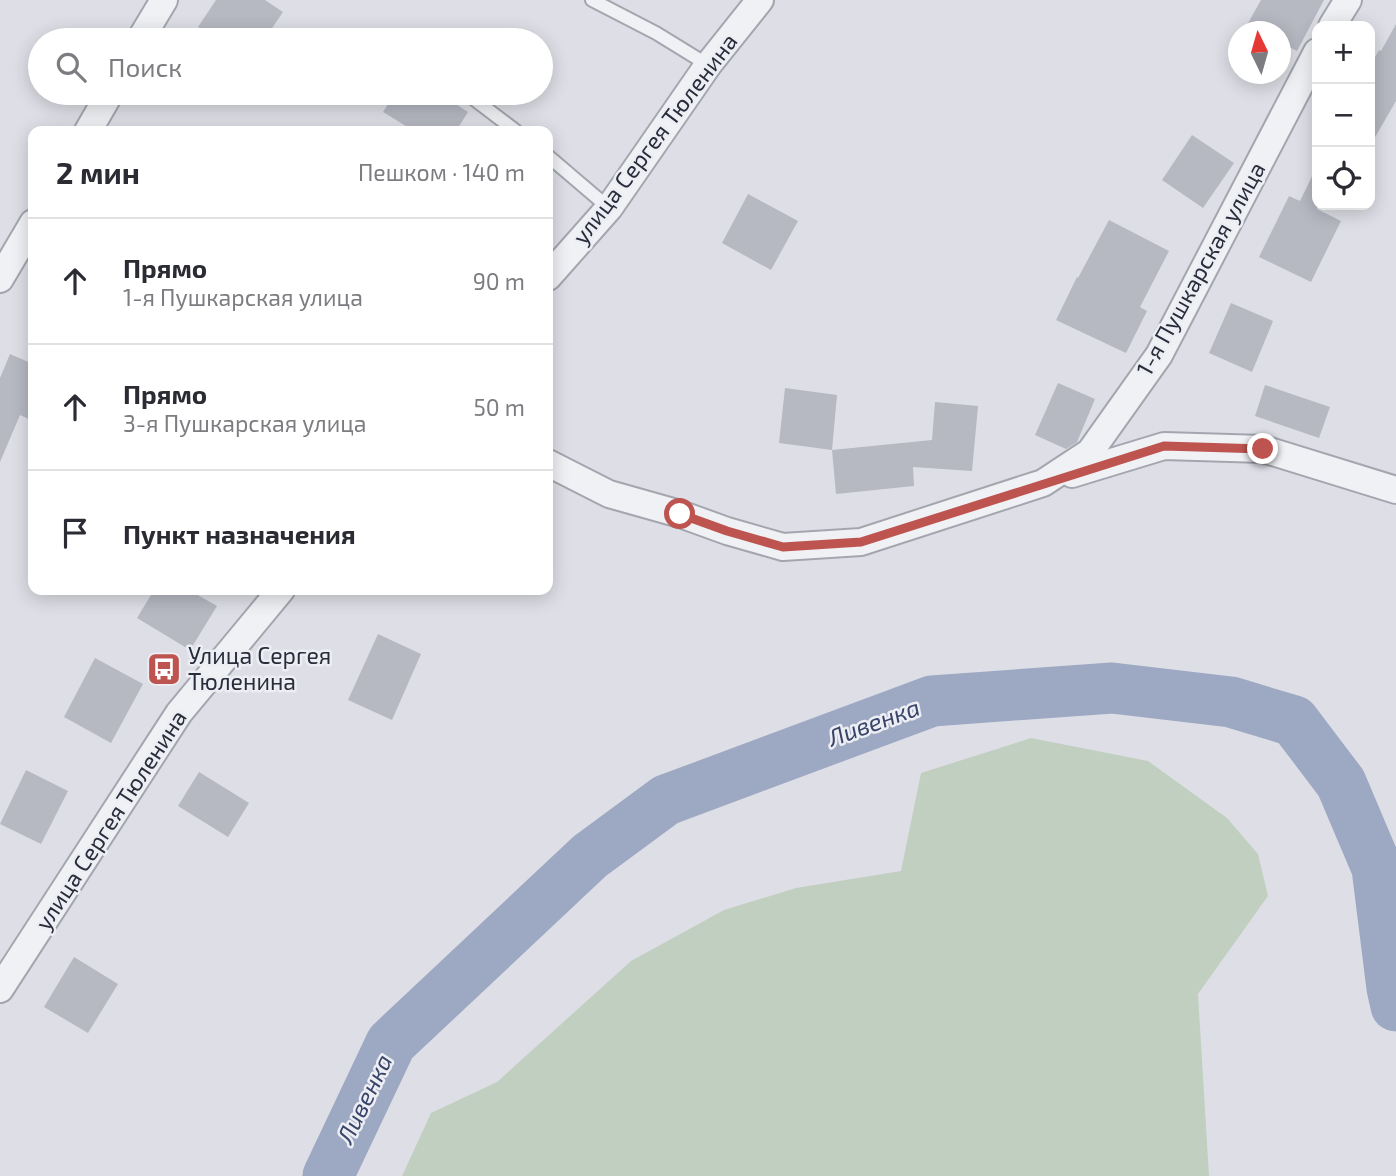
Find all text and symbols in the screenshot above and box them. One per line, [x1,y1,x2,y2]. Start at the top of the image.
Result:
north arrow [1228,21,1291,84]
map controls [1312,21,1375,210]
button: + [1312,21,1375,84]
search box [28,28,553,105]
street label: улица Сергея Тюленина [566,28,743,250]
icon: search [52,48,90,86]
text: Поиск [108,51,182,82]
button: − [1312,84,1375,147]
button: locate [1312,147,1375,210]
text: 2 мин [56,154,140,190]
street label: 1-я Пушкарская улица [1130,157,1271,381]
text: Пешком · 140 m [358,158,525,186]
text: Прямо [123,252,207,283]
icon: ahead [56,262,94,300]
text: 90 m [473,267,525,295]
text: 1-я Пушкарская улица [123,283,363,311]
text: Прямо [123,378,207,409]
icon: ahead [56,388,94,426]
text: 50 m [474,393,525,421]
text: 3-я Пушкарская улица [123,409,367,437]
route end [1247,433,1278,464]
route start [664,498,695,529]
icon: arrive [56,514,94,552]
text: Пункт назначения [123,518,356,549]
place label: Улица Сергея Тюленина [188,641,331,695]
bus stop icon: Улица Сергея Тюленина [145,650,183,688]
water label: Ливенка [823,692,923,752]
street label: улица Сергея Тюленина [29,704,193,935]
water label: Ливенка [329,1049,398,1149]

